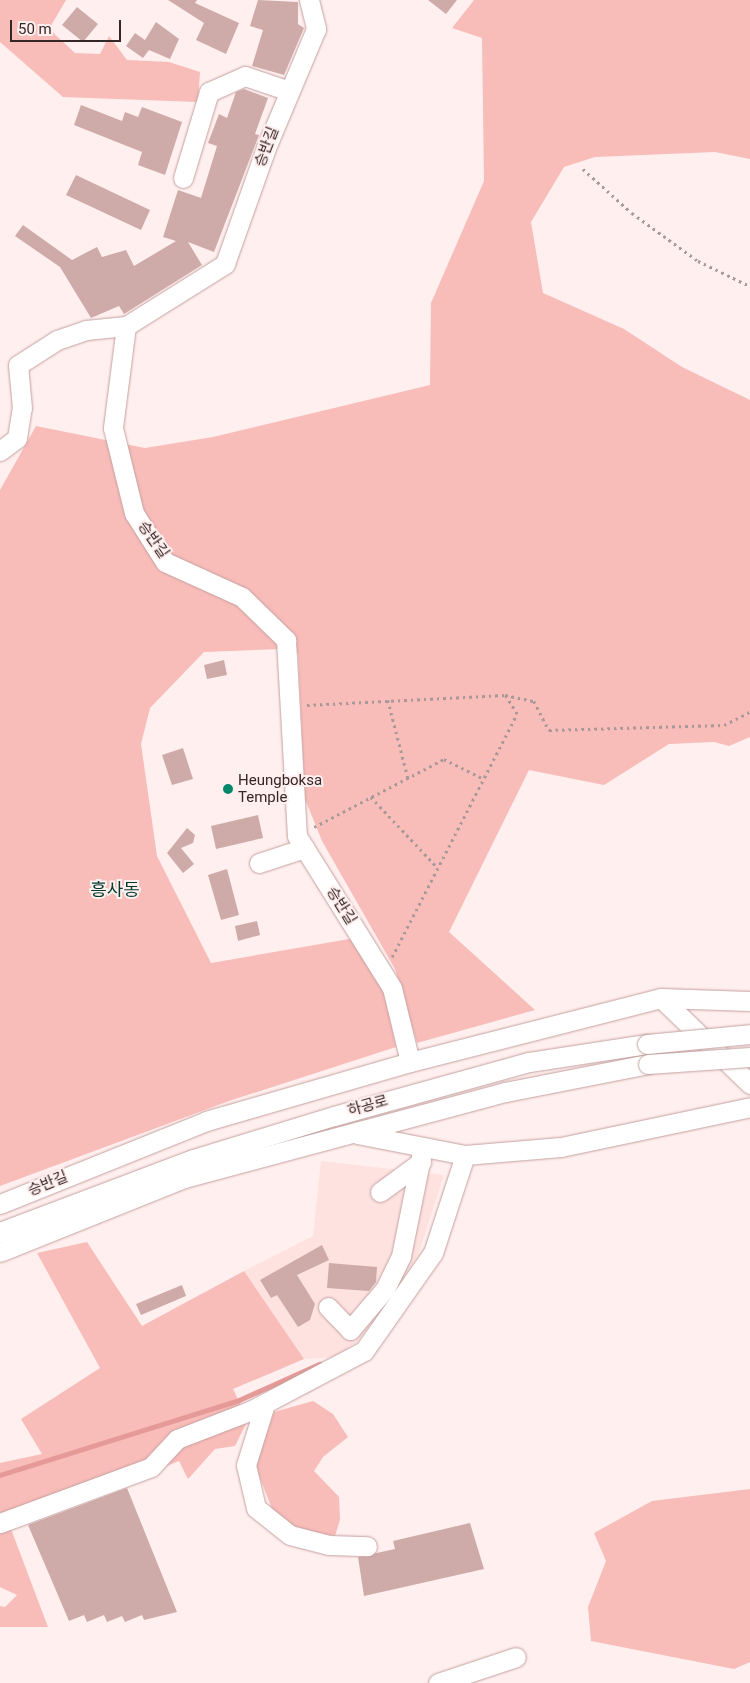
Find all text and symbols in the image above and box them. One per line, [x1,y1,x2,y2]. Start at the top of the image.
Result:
scale bar [12,10,124,42]
text: 50 m [18,20,52,38]
street label: 승반길 [251,124,283,170]
street label: 승반길 [134,518,172,562]
place label: Heungboksa Temple [238,771,322,806]
marker: Heungboksa Temple [222,783,234,795]
district label: 흥사동 [90,879,140,901]
street label: 승반길 [322,884,360,928]
street label: 하공로 [346,1092,390,1120]
street label: 승반길 [25,1168,71,1200]

